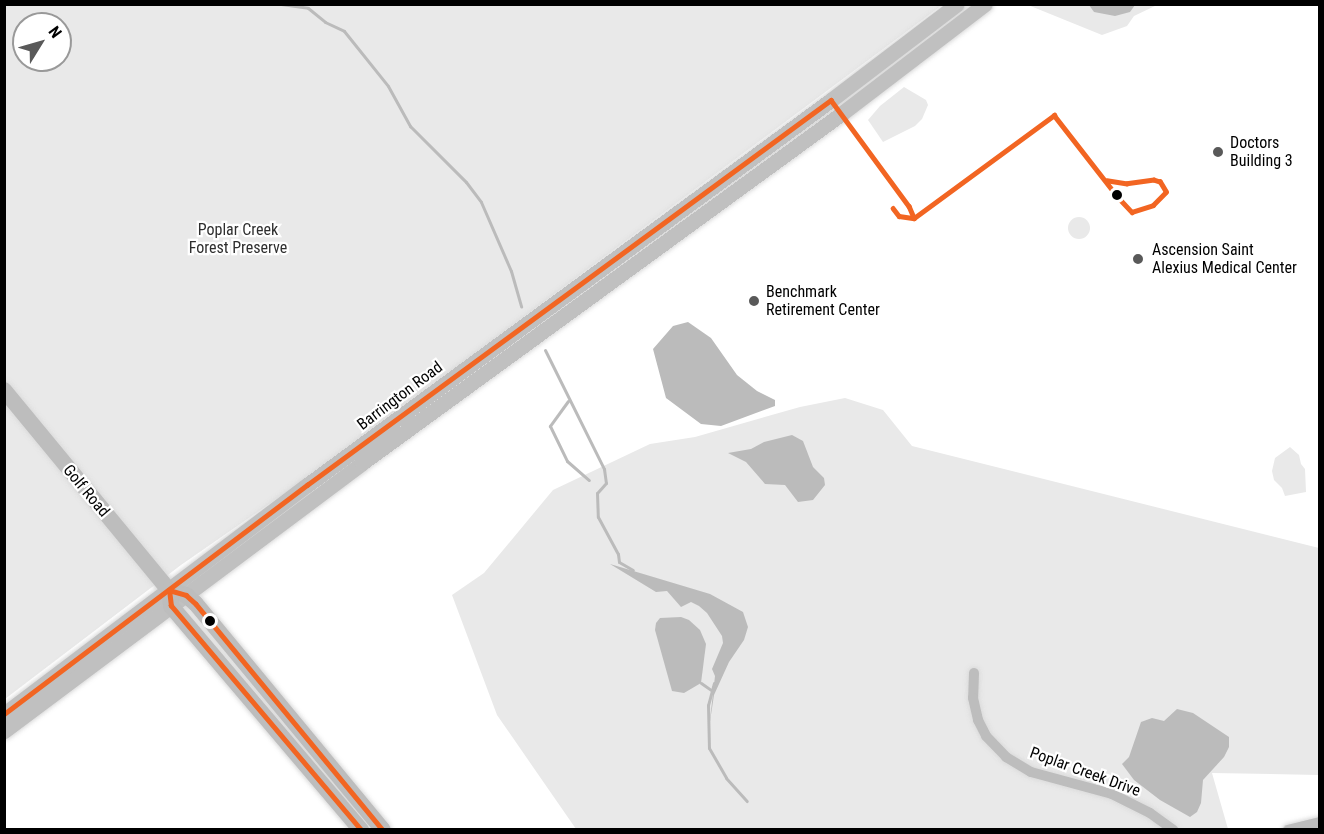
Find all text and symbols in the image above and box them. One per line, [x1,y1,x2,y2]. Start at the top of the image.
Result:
north arrow [12,12,72,72]
text: N [45,22,66,42]
place label: Doctors Building 3 [1230,133,1293,171]
marker: Doctors Building 3 [1211,145,1225,159]
unlabelled marker [1111,189,1123,201]
park label: Poplar Creek Forest Preserve [189,220,287,258]
place label: Ascension Saint Alexius Medical Center [1152,240,1297,278]
marker: Ascension Saint Alexius Medical Center [1129,250,1147,268]
place label: Benchmark Retirement Center [766,282,880,320]
marker: Benchmark Retirement Center [747,294,761,308]
street label: Barrington Road [354,358,446,434]
street label: Golf Road [59,461,113,521]
unlabelled marker [204,615,216,627]
street label: Poplar Creek Drive [1027,743,1143,801]

